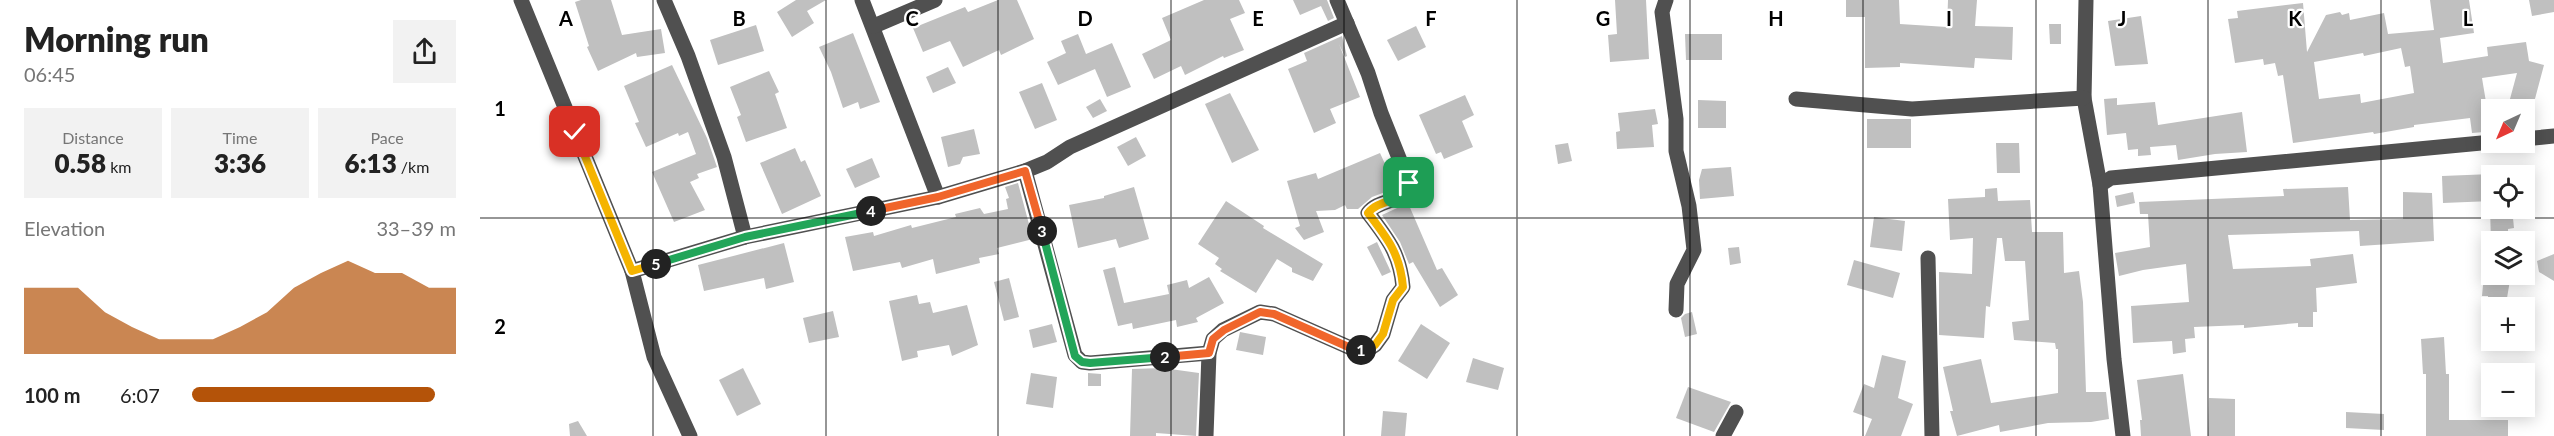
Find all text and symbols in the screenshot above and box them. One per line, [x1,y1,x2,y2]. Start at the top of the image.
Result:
text: A [558,6,573,30]
text: B [732,6,746,30]
text: C [905,6,919,30]
text: D [1077,6,1093,30]
text: E [1252,6,1264,30]
text: F [1425,6,1437,30]
text: G [1596,6,1610,30]
text: H [1768,6,1784,30]
text: I [1946,6,1952,30]
text: J [2118,6,2126,30]
text: K [2288,6,2302,30]
text: L [2463,6,2474,30]
text: Morning run [24,19,209,59]
button: share [393,20,456,83]
text: 06:45 [24,62,75,86]
text: 1 [494,96,506,120]
north arrow [2481,99,2535,153]
map controls [2481,99,2535,417]
pin [549,106,600,157]
icon: check [558,115,591,148]
text: Distance [62,128,124,147]
text: Time [223,128,257,147]
text: Pace [370,128,404,147]
text: 0.58 [55,147,106,179]
text: 3:36 [214,147,266,179]
text: 6:13 [345,147,397,179]
text: km [106,157,131,176]
text: /km [397,157,429,176]
pin [1383,157,1434,208]
button: locate [2481,165,2535,219]
icon: arrive [1392,166,1425,199]
pin: 4 [856,196,886,226]
text: 4 [866,201,876,220]
text: Elevation [24,216,105,240]
text: 33–39 m [376,216,456,240]
pin: 3 [1027,216,1057,246]
text: 3 [1037,221,1047,240]
button: layers [2481,231,2535,285]
pin: 5 [641,249,671,279]
text: 5 [651,254,661,273]
button: + [2481,297,2535,351]
text: 2 [494,314,506,338]
pin: 1 [1346,335,1376,365]
text: 1 [1356,340,1366,359]
pin: 2 [1150,342,1180,372]
text: 2 [1160,347,1170,366]
button: − [2481,363,2535,417]
text: 100 m [24,383,80,407]
text: 6:07 [120,383,160,407]

